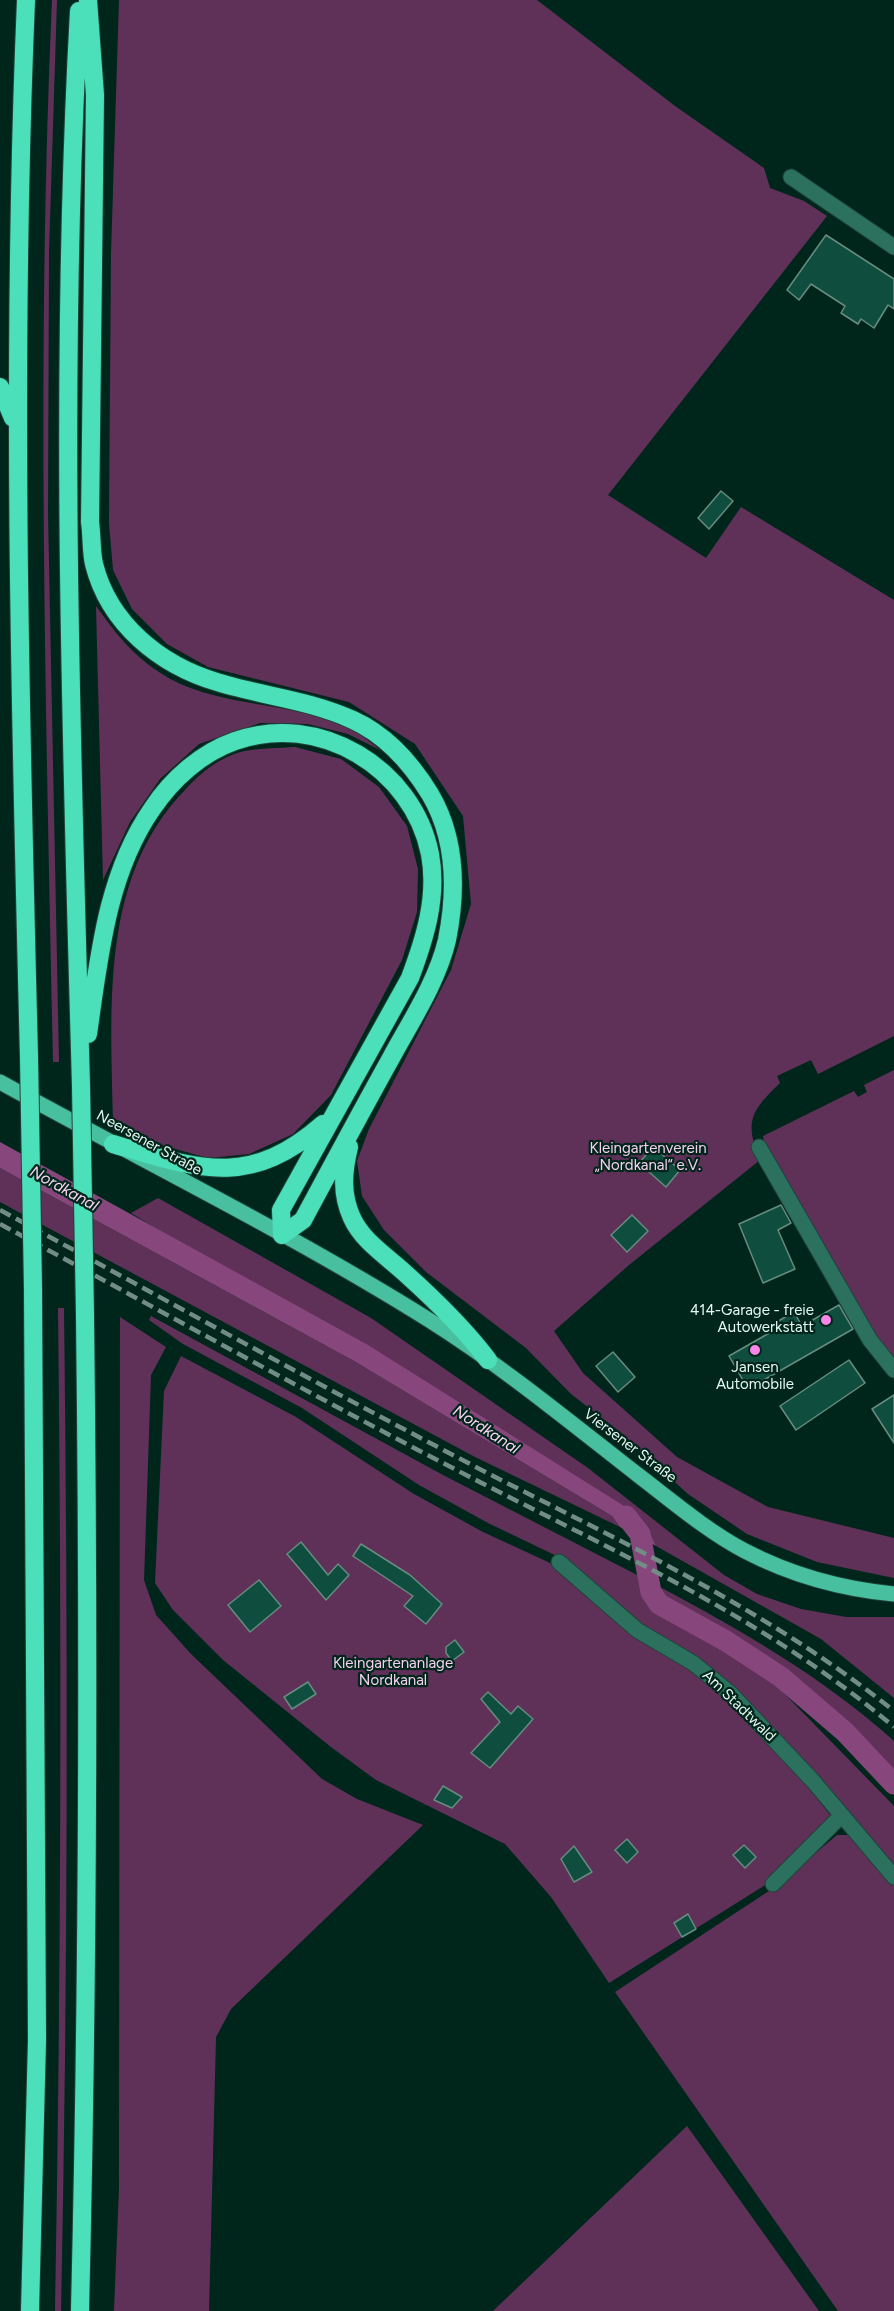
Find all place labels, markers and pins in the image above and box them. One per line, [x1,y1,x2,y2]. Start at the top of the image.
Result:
place label: 414-Garage - freie Autowerkstatt [690,1302,814,1337]
marker: 414-Garage - freie Autowerkstatt [819,1313,833,1327]
marker: Jansen Automobile [748,1343,762,1357]
place label: Jansen Automobile [716,1359,794,1394]

